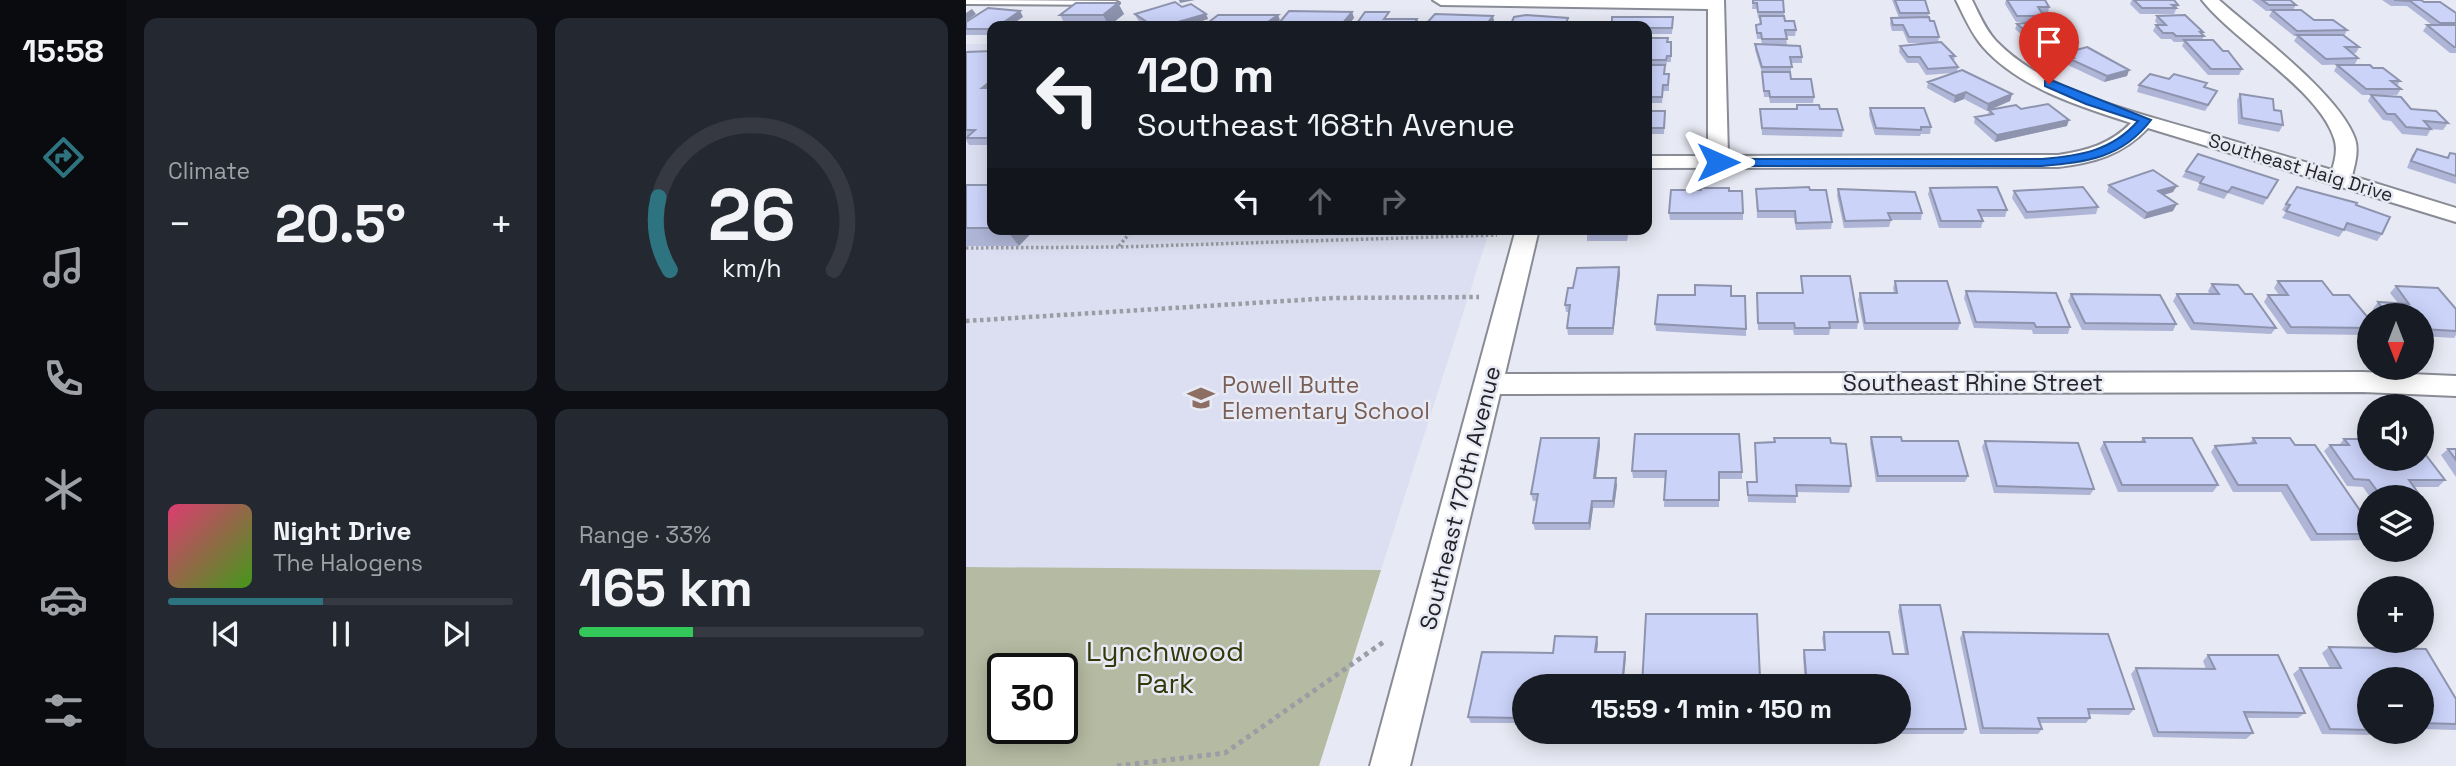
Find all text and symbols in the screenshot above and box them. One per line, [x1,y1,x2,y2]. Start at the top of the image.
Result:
pin [2019,12.0,2079,84]
icon: arrive [2030,23,2068,61]
text: 15:58 [22,31,104,71]
text: 120 m [1137,44,1274,106]
icon: left [1022,49,1113,140]
text: Southeast 168th Avenue [1137,105,1515,145]
position arrow [1681,125,1755,199]
street label: Southeast Haig Drive [2206,128,2396,207]
icon: directions [39,133,88,182]
text: Climate [168,156,250,186]
text: 26 [707,169,796,262]
icon: left [1228,182,1266,220]
icon: ahead [1301,182,1339,220]
icon: right [1374,182,1412,220]
text: 20.5° [275,191,406,257]
text: − [168,200,192,248]
text: + [489,200,513,248]
icon: music [39,243,88,292]
text: km/h [722,252,781,284]
north arrow [2357,303,2434,380]
map controls [2357,303,2434,744]
icon: phone [39,354,88,403]
street label: Southeast 170th Avenue [1413,363,1507,633]
street label: Southeast Rhine Street [1843,368,2103,398]
place label: Powell Butte Elementary School [1222,370,1430,426]
school or university icon: Powell Butte Elementary School [1186,383,1216,413]
button: sound [2357,394,2434,471]
icon: climate [39,465,88,514]
button: layers [2357,485,2434,562]
text: Night Drive [273,514,411,548]
text: Range · 33% [579,520,711,550]
text: The Halogens [273,548,423,578]
text: 165 km [579,555,753,621]
icon: car [39,575,88,624]
button: + [2357,576,2434,653]
icon: previous [207,615,245,653]
icon: pause [322,615,360,653]
icon: next [437,615,475,653]
park label: Lynchwood Park [1086,633,1244,701]
speed limit sign: 30 [987,653,1078,744]
button: − [2357,667,2434,744]
icon: filters [39,686,88,735]
text: 15:59 · 1 min · 150 m [1591,692,1832,726]

